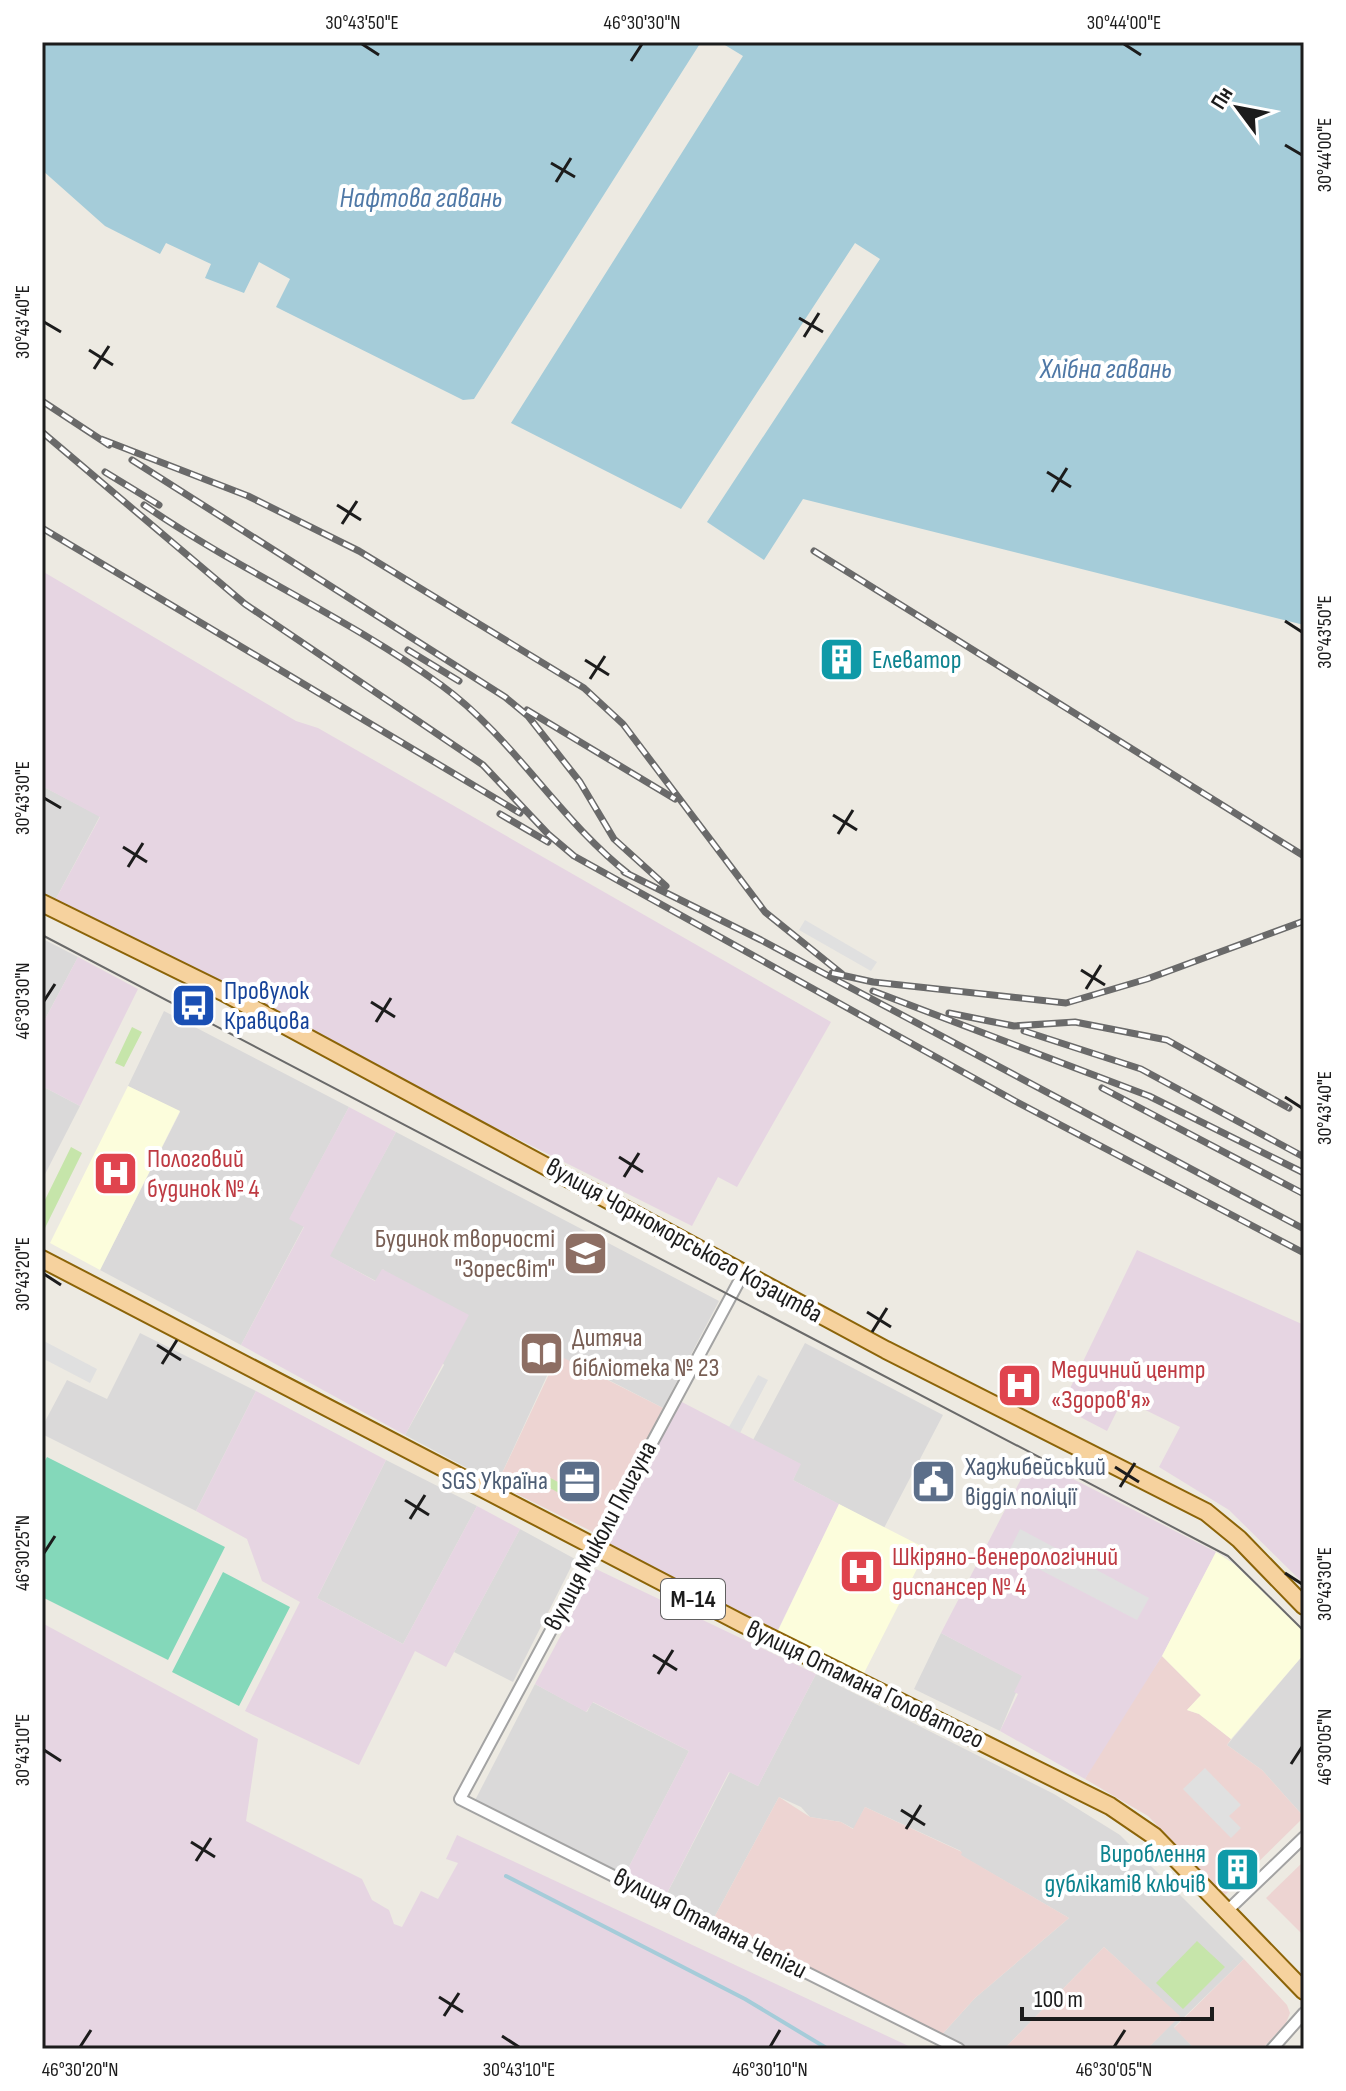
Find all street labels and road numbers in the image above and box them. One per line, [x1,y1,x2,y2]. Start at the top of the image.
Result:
street label: вулиця Чорноморського Козацтва [540,1152,828,1330]
street label: вулиця Миколи Плигуна [538,1436,664,1636]
road number: М-14 [661,1579,725,1619]
street label: вулиця Отамана Головатого [741,1614,989,1756]
street label: вулиця Отамана Чепіги [608,1862,812,1986]

